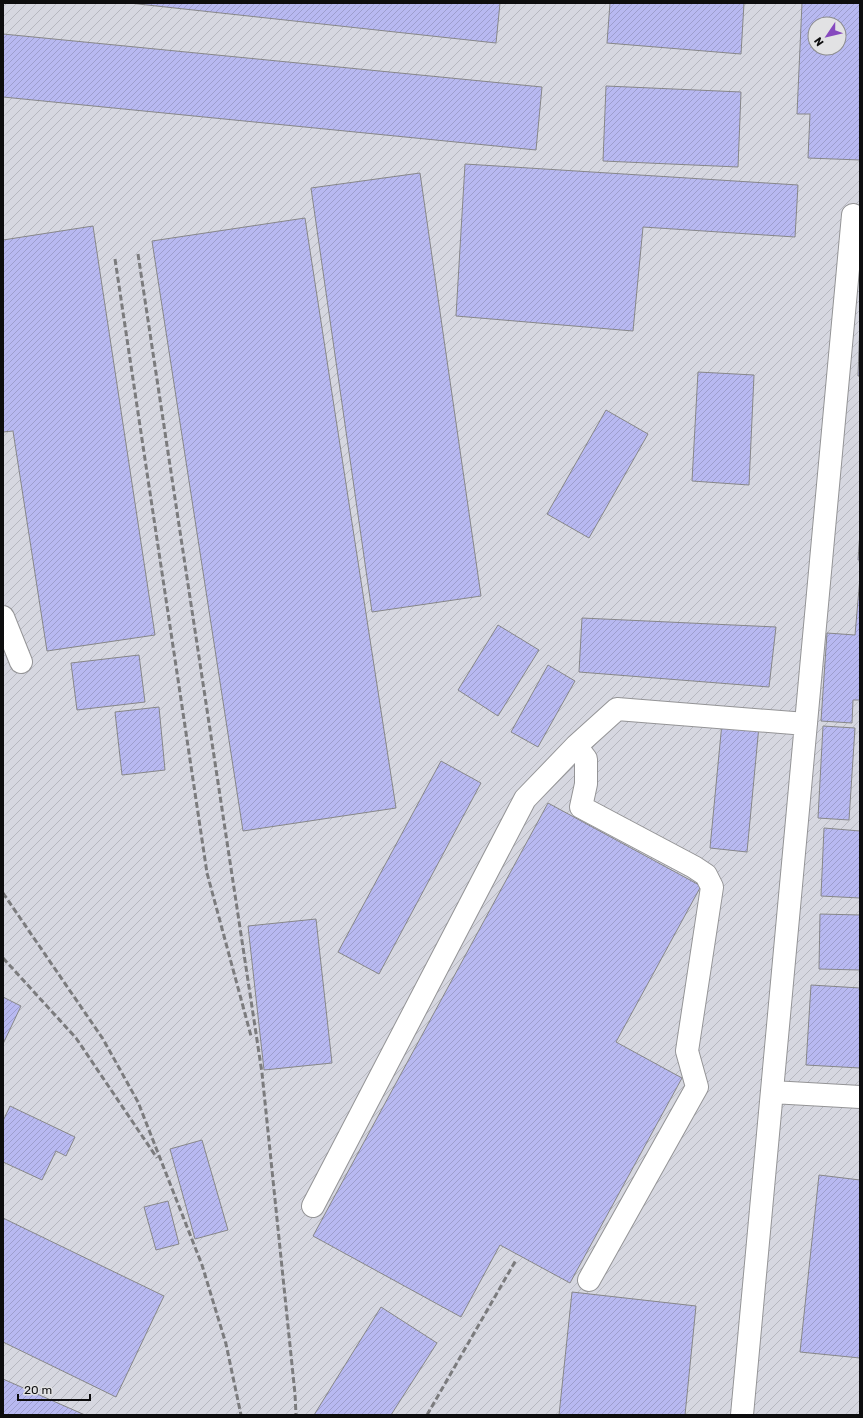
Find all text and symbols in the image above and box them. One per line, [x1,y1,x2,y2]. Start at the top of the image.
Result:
north arrow [807,16,847,56]
text: N [812,34,827,48]
scale bar [18,1376,90,1402]
text: 20 m [24,1383,52,1397]

